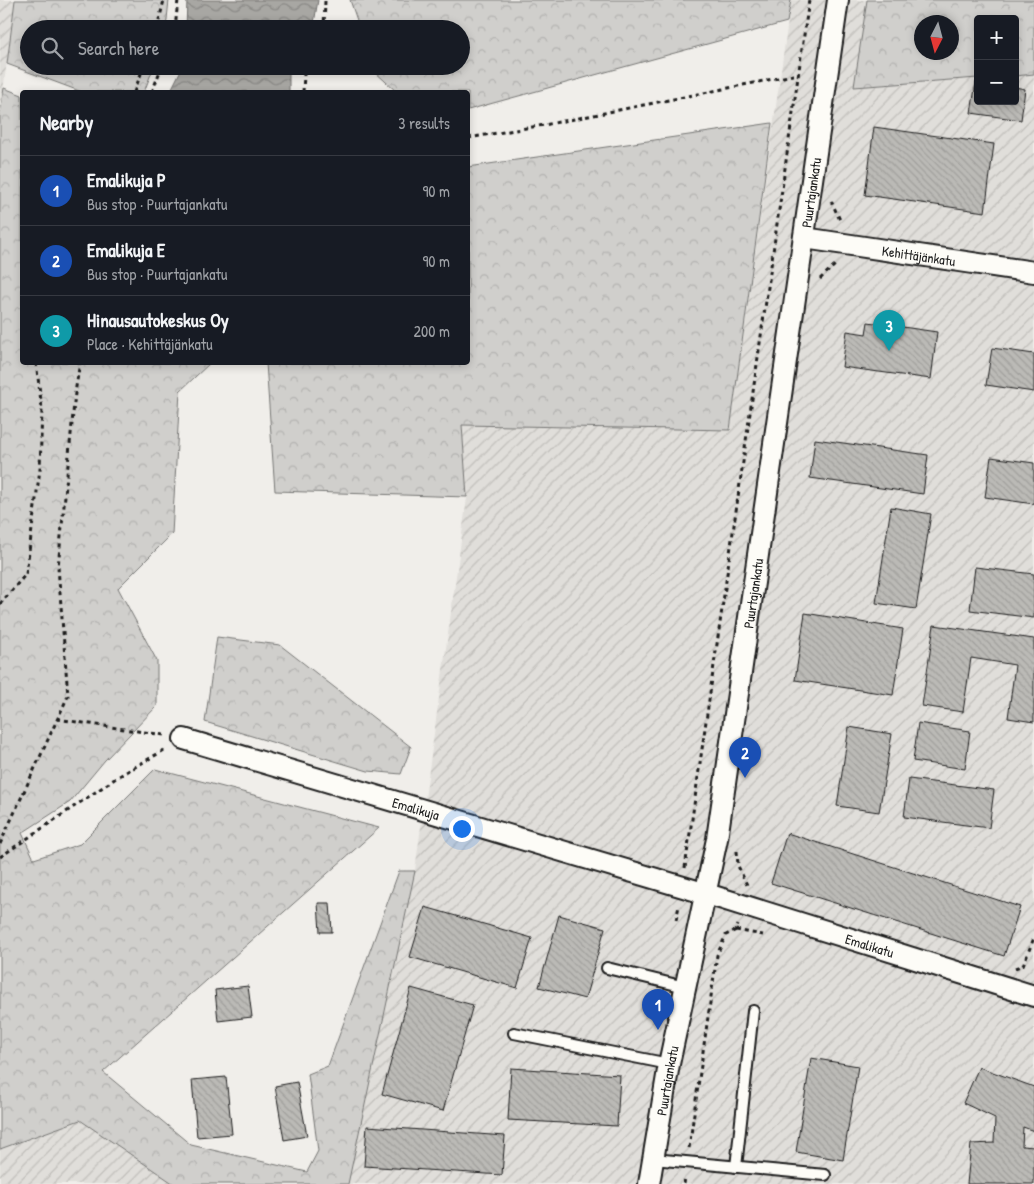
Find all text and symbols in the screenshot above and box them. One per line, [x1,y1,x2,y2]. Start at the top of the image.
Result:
north arrow [914,15,959,60]
map controls [974,15,1019,105]
button: + [974,15,1019,60]
search box [20,20,470,75]
icon: search [38,34,66,62]
text: Search here [78,35,159,61]
button: − [974,60,1019,105]
text: Nearby [40,108,93,137]
text: 3 results [398,112,450,134]
street label: Puurtajankatu [796,156,825,229]
text: Emalikuja P [87,167,166,193]
text: 1 [53,180,59,202]
text: 90 m [422,180,450,202]
text: Bus stop · Puurtajankatu [87,193,227,215]
text: Emalikuja E [87,237,165,263]
street label: Kehittäjänkatu [881,240,957,270]
text: 2 [52,250,60,272]
text: 90 m [422,250,450,272]
text: Bus stop · Puurtajankatu [87,263,227,285]
text: Hinausautokeskus Oy [87,307,229,333]
pin: 3 [873,310,905,351]
text: 3 [52,320,60,342]
text: 200 m [414,320,450,342]
text: Place · Kehittäjänkatu [87,333,213,355]
street label: Puurtajankatu [738,557,767,630]
pin: 2 [729,737,761,778]
street label: Emalikuja [390,792,442,824]
your location [449,816,475,842]
street label: Emalikatu [843,928,897,961]
pin: 1 [642,989,674,1030]
street label: Puurtajankatu [651,1043,682,1117]

